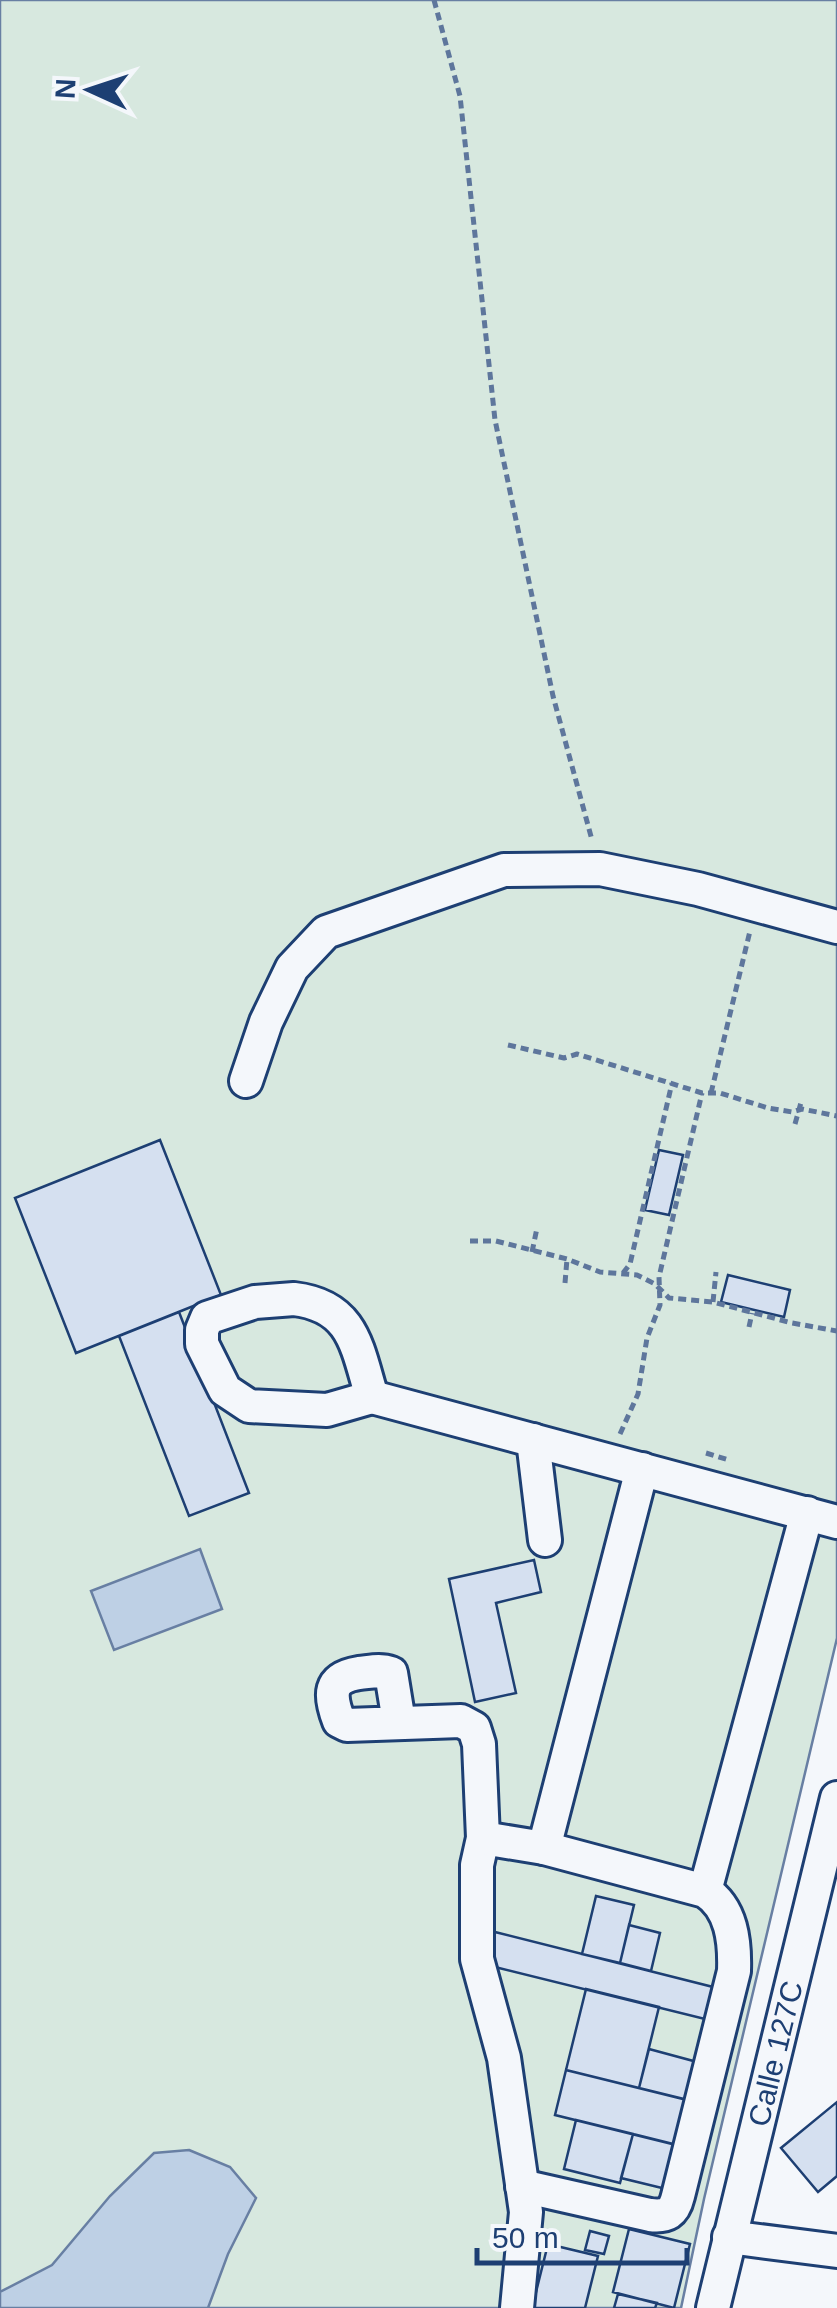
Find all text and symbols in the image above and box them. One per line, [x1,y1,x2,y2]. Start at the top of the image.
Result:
north arrow [40,40,140,140]
text: N [50,78,82,100]
street label: Calle 127C [741,1977,808,2129]
scale bar [477,2203,687,2265]
text: 50 m [492,2221,559,2254]

